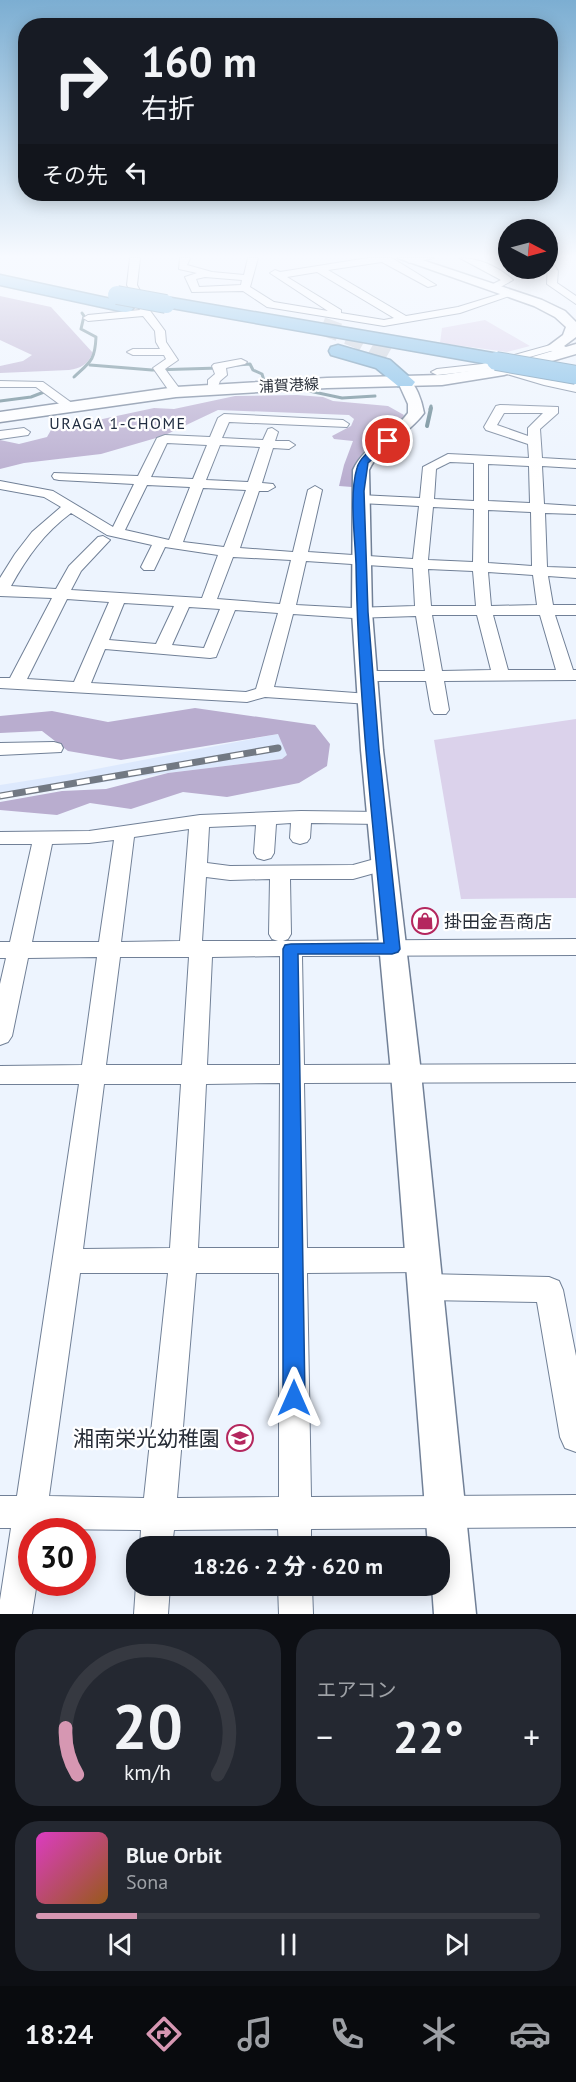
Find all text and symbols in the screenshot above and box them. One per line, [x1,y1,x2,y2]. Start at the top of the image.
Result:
text: 160 m [141,34,257,89]
icon: right [42,42,120,120]
text: 右折 [141,91,195,125]
icon: left [120,156,153,189]
text: その先 [42,161,108,189]
north arrow [498,219,558,279]
map controls [498,219,558,279]
street label: 浦賀港線 [259,374,319,396]
district label: URAGA 1-CHOME [49,413,187,433]
pin [362,415,413,466]
icon: arrive [371,424,404,457]
shop icon: 掛田金吾商店 [410,906,440,936]
place label: 掛田金吾商店 [444,910,552,933]
position arrow [262,1366,326,1430]
school or university icon: 湘南栄光幼稚園 [225,1423,255,1453]
place label: 湘南栄光幼稚園 [73,1425,220,1452]
speed limit sign: 30 [18,1518,96,1596]
text: 18:26 · 2 分 · 620 m [193,1552,383,1580]
text: エアコン [317,1677,397,1703]
text: 20 [112,1685,183,1766]
text: 22° [393,1707,464,1765]
text: − [317,1715,333,1758]
text: + [523,1715,540,1758]
text: km/h [124,1758,171,1786]
text: Blue Orbit [126,1841,222,1869]
text: Sona [126,1869,168,1895]
icon: previous [104,1928,137,1961]
icon: pause [272,1928,305,1961]
icon: next [440,1928,473,1961]
icon: directions [143,2013,185,2055]
icon: music [234,2013,276,2055]
icon: phone [326,2013,368,2055]
icon: climate [418,2013,460,2055]
icon: car [509,2013,551,2055]
text: 18:24 [25,2017,93,2051]

